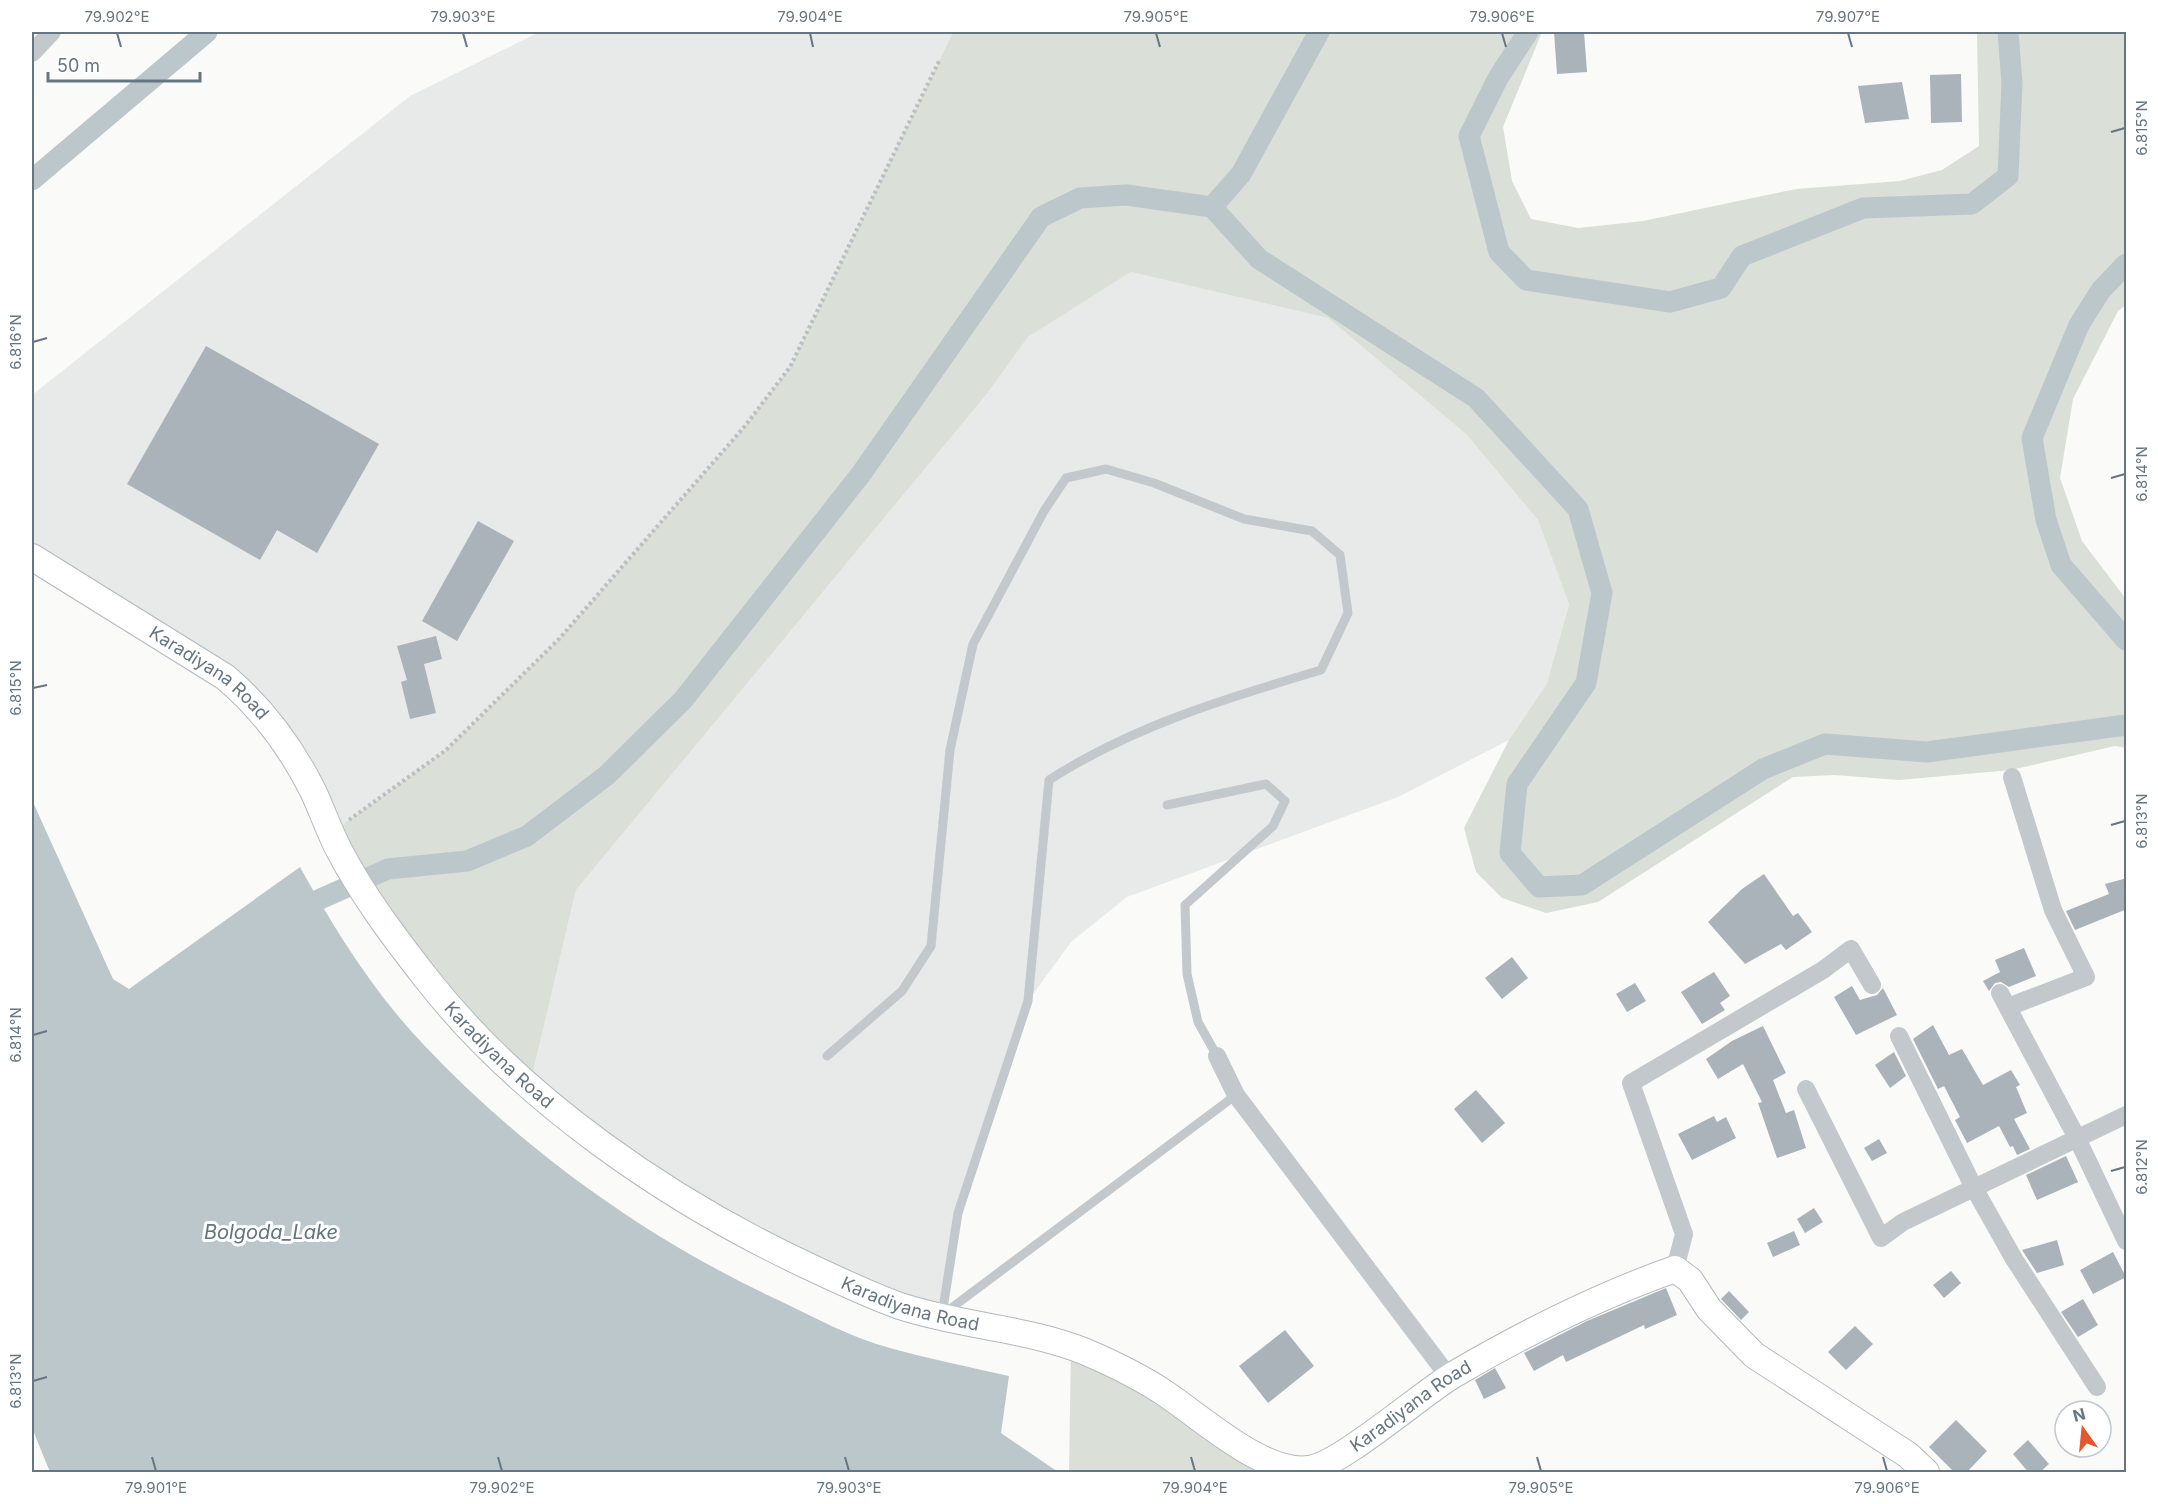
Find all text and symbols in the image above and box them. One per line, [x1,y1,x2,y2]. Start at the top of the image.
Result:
text: 79.902°E [84,7,150,26]
text: 79.903°E [430,7,496,26]
text: 79.904°E [777,7,843,26]
text: 79.905°E [1123,7,1189,26]
text: 79.906°E [1469,7,1535,26]
text: 79.907°E [1816,7,1880,26]
scale bar [48,45,200,83]
text: 50 m [57,55,100,76]
text: 6.815°N [2132,100,2151,156]
text: 6.816°N [6,314,25,370]
text: 6.814°N [2132,446,2151,502]
street label: Karadiyana Road [146,622,273,724]
text: 6.815°N [6,660,25,716]
text: 6.813°N [2132,793,2151,849]
street label: Karadiyana Road [440,997,558,1112]
text: 6.814°N [6,1007,25,1063]
text: 6.812°N [2132,1139,2151,1195]
water label: Bolgoda_Lake [204,1220,338,1244]
street label: Karadiyana Road [838,1272,981,1335]
text: 6.813°N [6,1353,25,1409]
street label: Karadiyana Road [1346,1356,1475,1456]
north arrow [2053,1399,2113,1459]
text: N [2071,1403,2088,1426]
text: 79.901°E [125,1478,187,1497]
text: 79.902°E [469,1478,535,1497]
text: 79.903°E [816,1478,882,1497]
text: 79.904°E [1162,1478,1228,1497]
text: 79.905°E [1508,1478,1574,1497]
text: 79.906°E [1854,1478,1920,1497]

